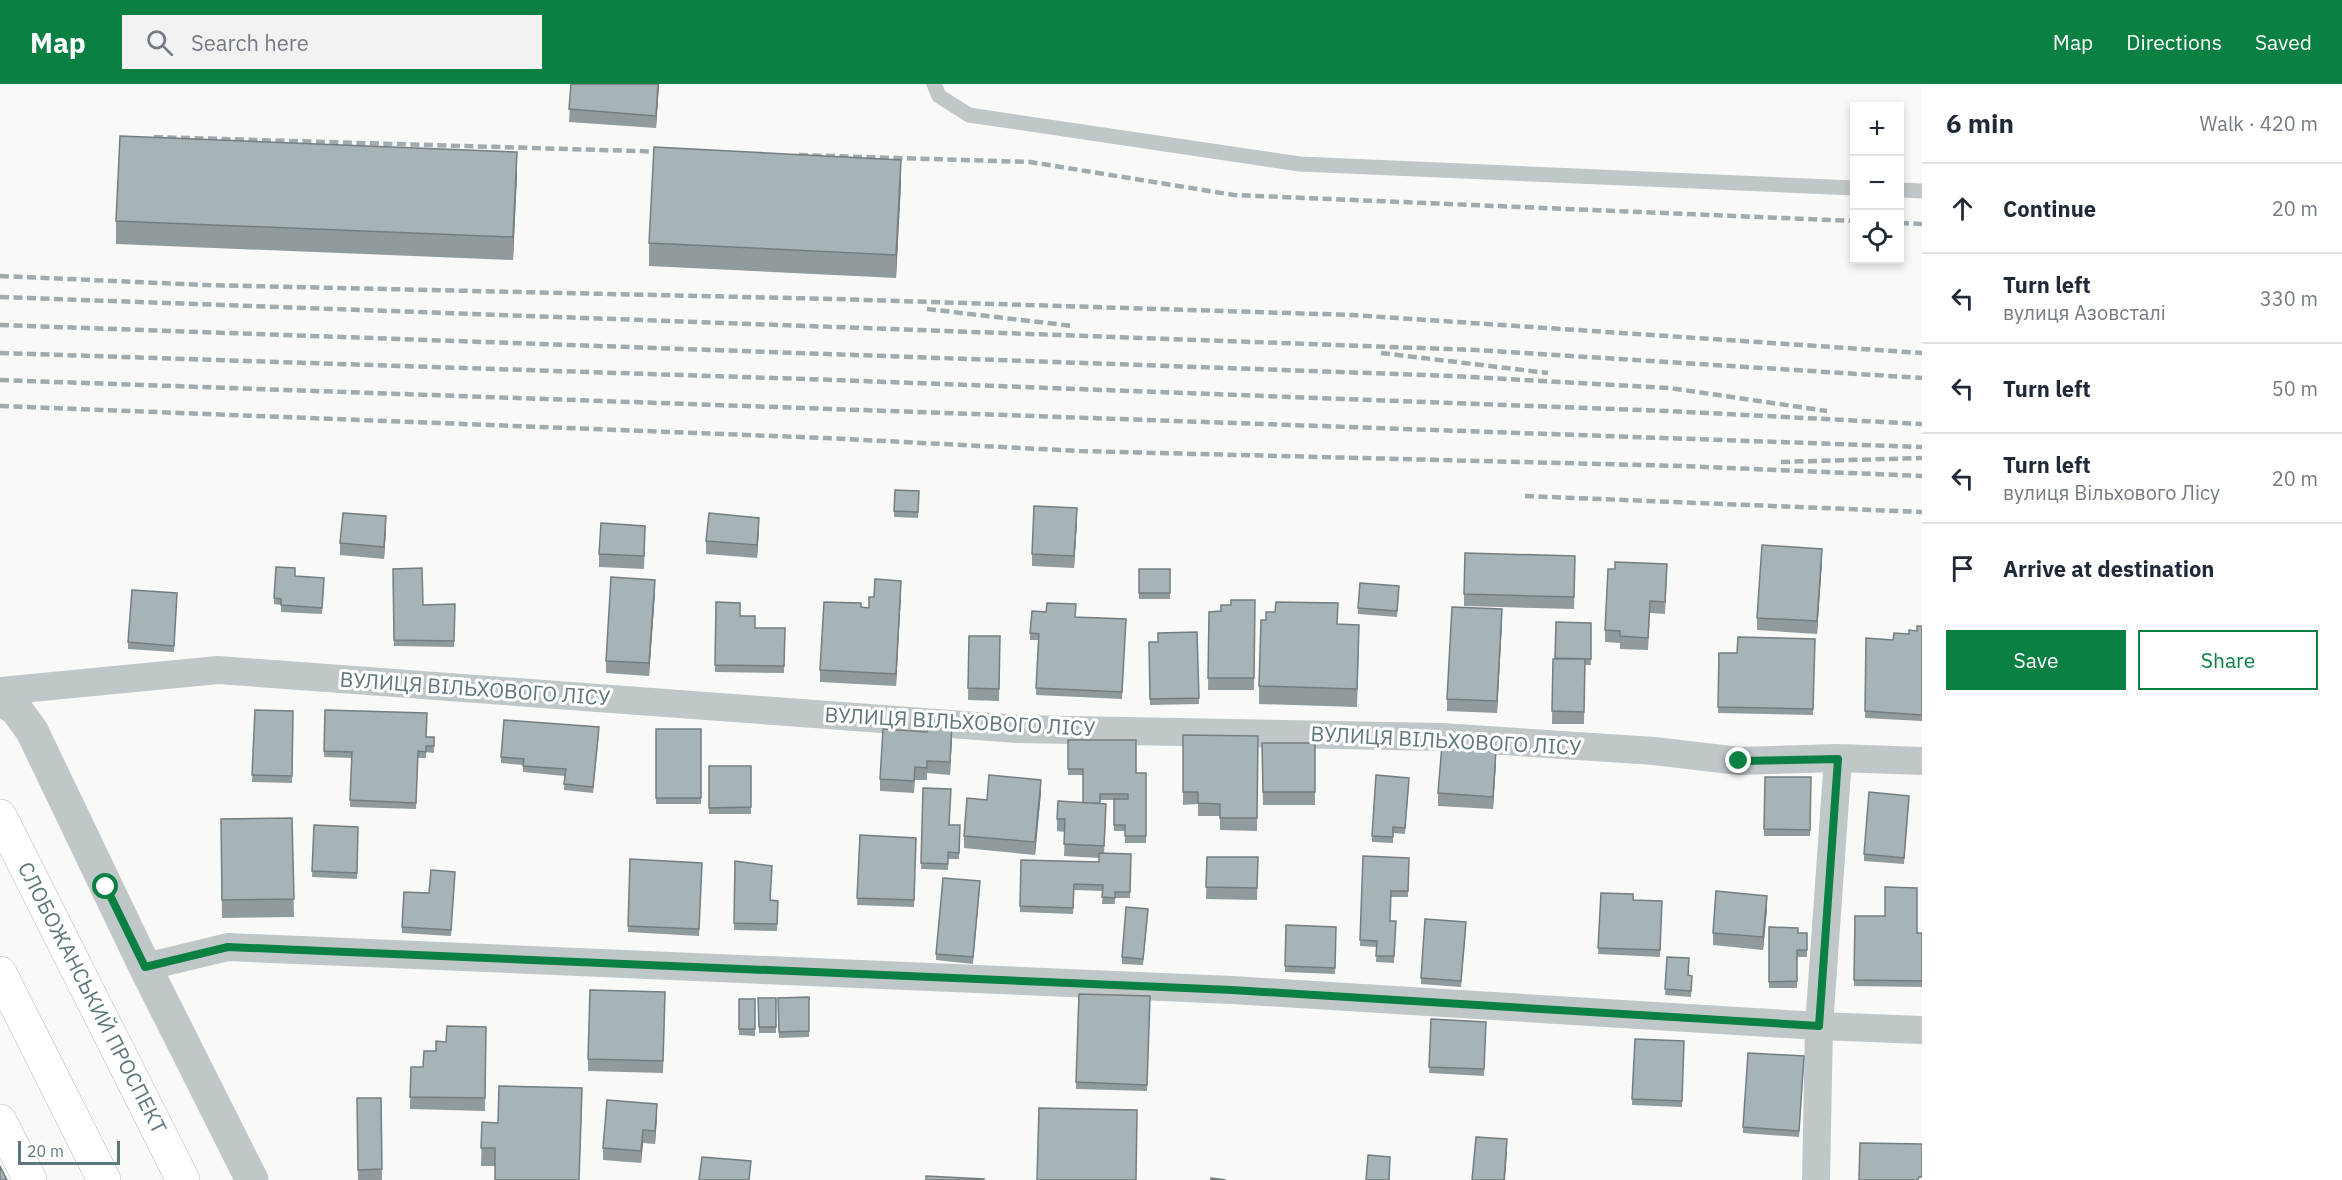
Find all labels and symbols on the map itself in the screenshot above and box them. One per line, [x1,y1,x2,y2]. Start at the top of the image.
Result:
street label: ВУЛИЦЯ ВІЛЬХОВОГО ЛІСУ [339,665,612,711]
street label: ВУЛИЦЯ ВІЛЬХОВОГО ЛІСУ [824,700,1097,742]
street label: ВУЛИЦЯ ВІЛЬХОВОГО ЛІСУ [1310,719,1583,761]
route end [1725,747,1751,773]
street label: СЛОБОЖАНСЬКИЙ ПРОСПЕКТ [12,857,174,1138]
route start [92,873,118,899]
scale bar [18,1138,120,1166]

